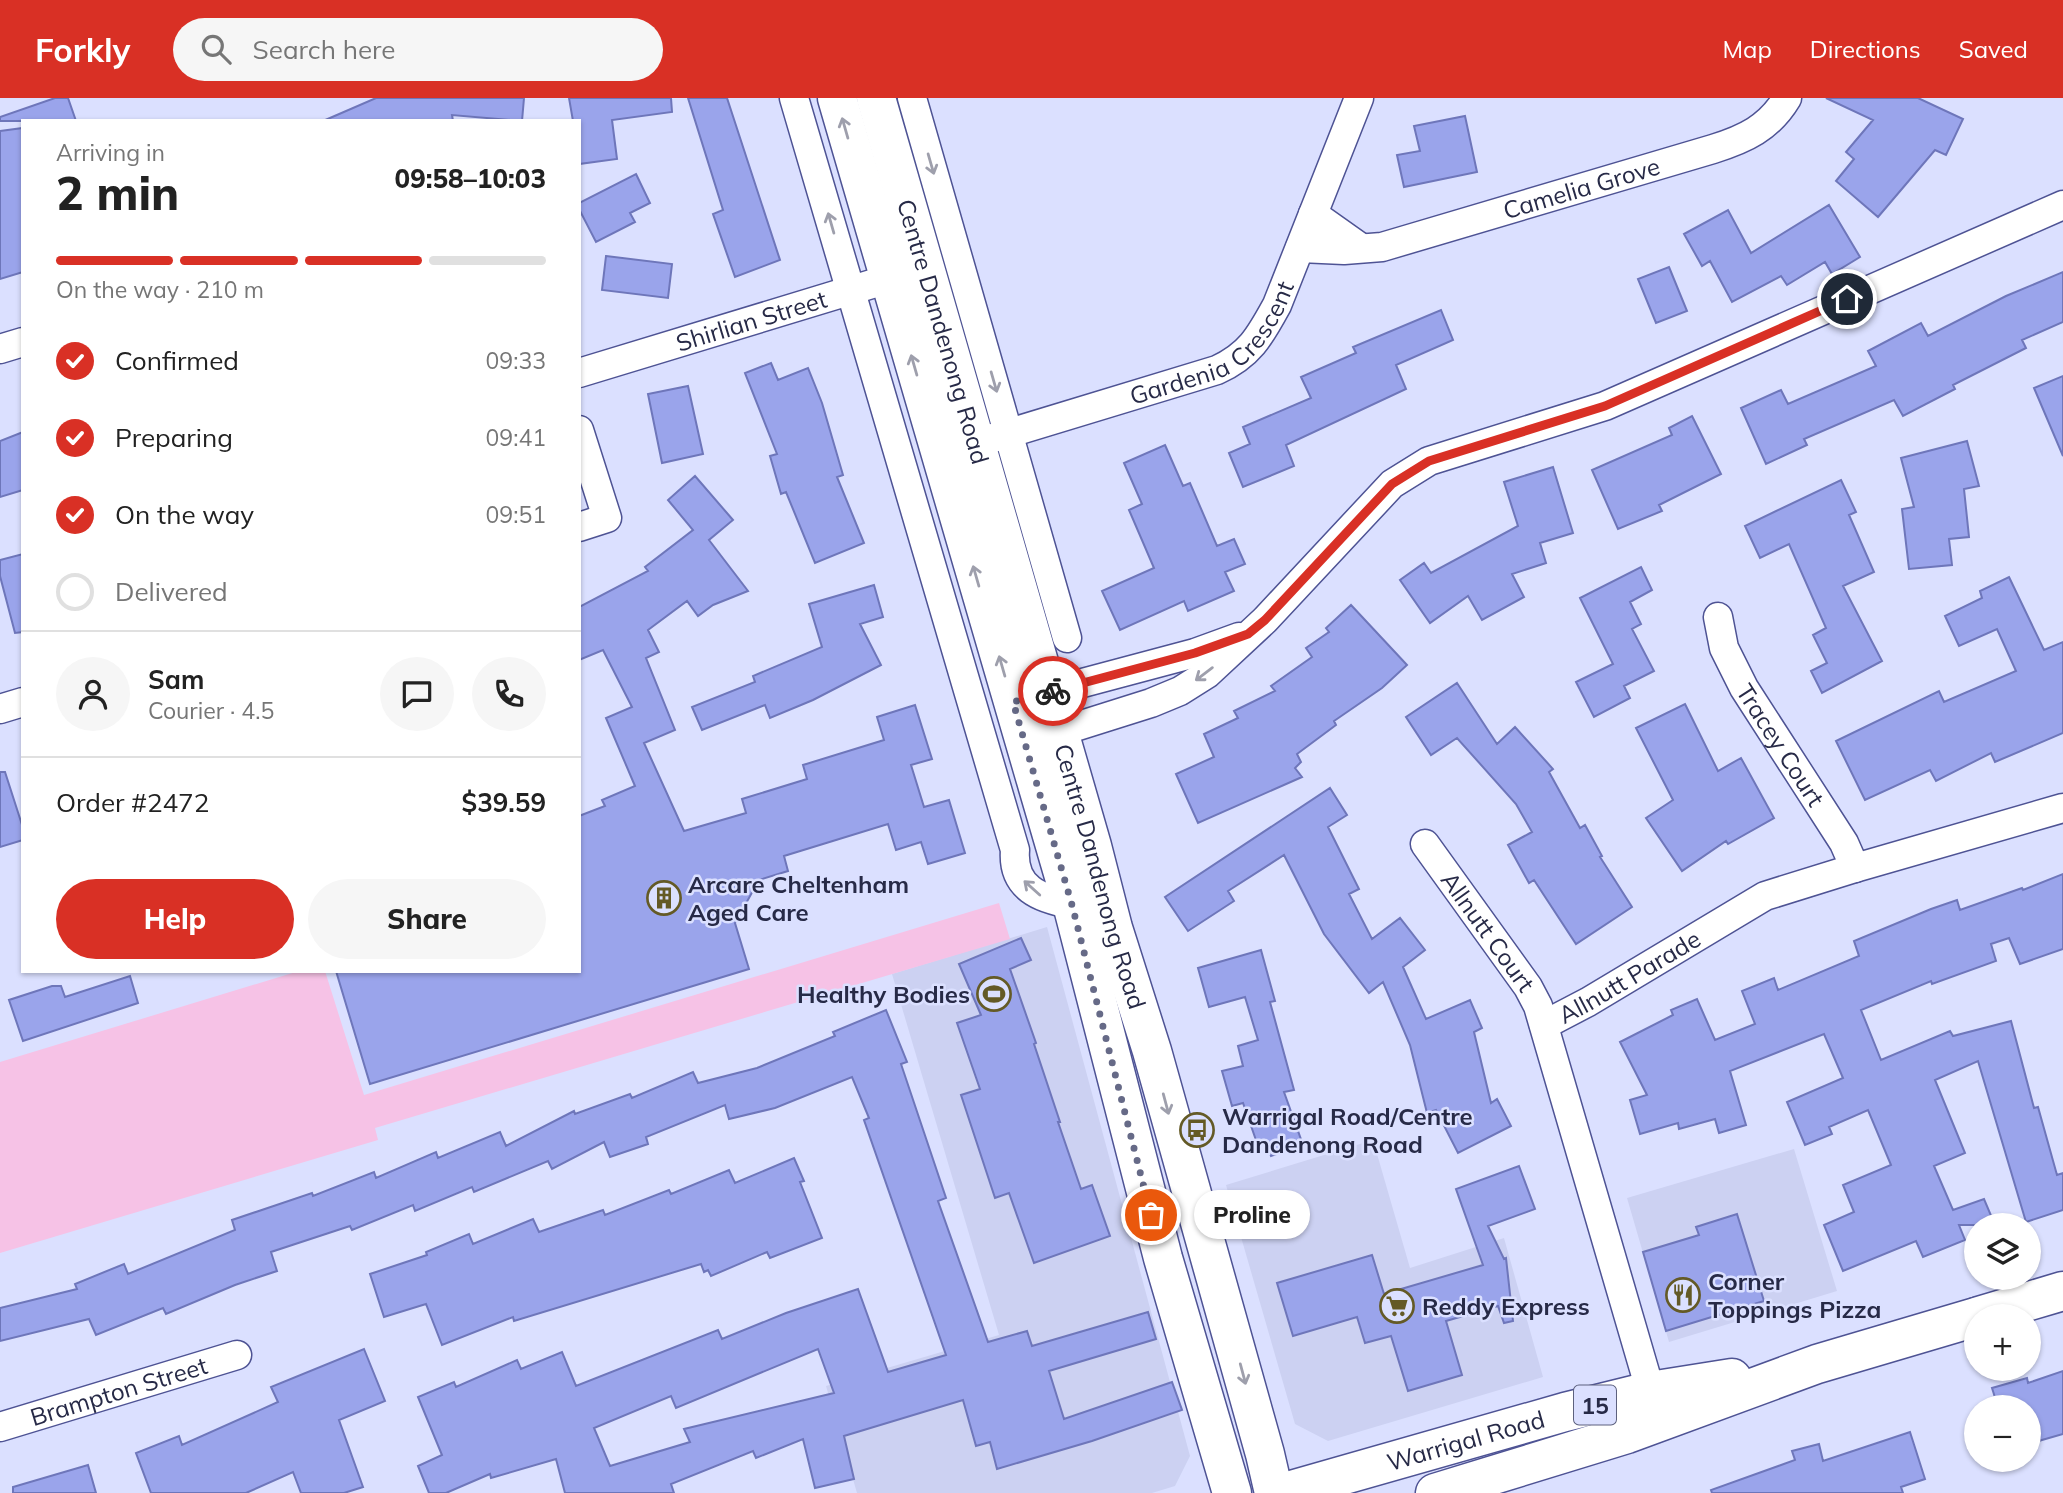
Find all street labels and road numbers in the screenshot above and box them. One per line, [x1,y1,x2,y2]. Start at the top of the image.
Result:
street label: Camelia Grove [1499,151,1663,225]
street label: Centre Dandenong Road [891,195,996,467]
street label: Gardenia Crescent [1126,277,1300,411]
street label: Shirlian Street [672,284,830,358]
street label: Tracey Court [1730,678,1831,812]
street label: Centre Dandenong Road [1048,740,1153,1013]
street label: Allnutt Court [1435,866,1541,997]
street label: Allnutt Parade [1553,923,1706,1030]
street label: Brampton Street [27,1350,211,1432]
road number: 15 [1574,1386,1616,1424]
street label: Warrigal Road [1383,1404,1548,1477]

